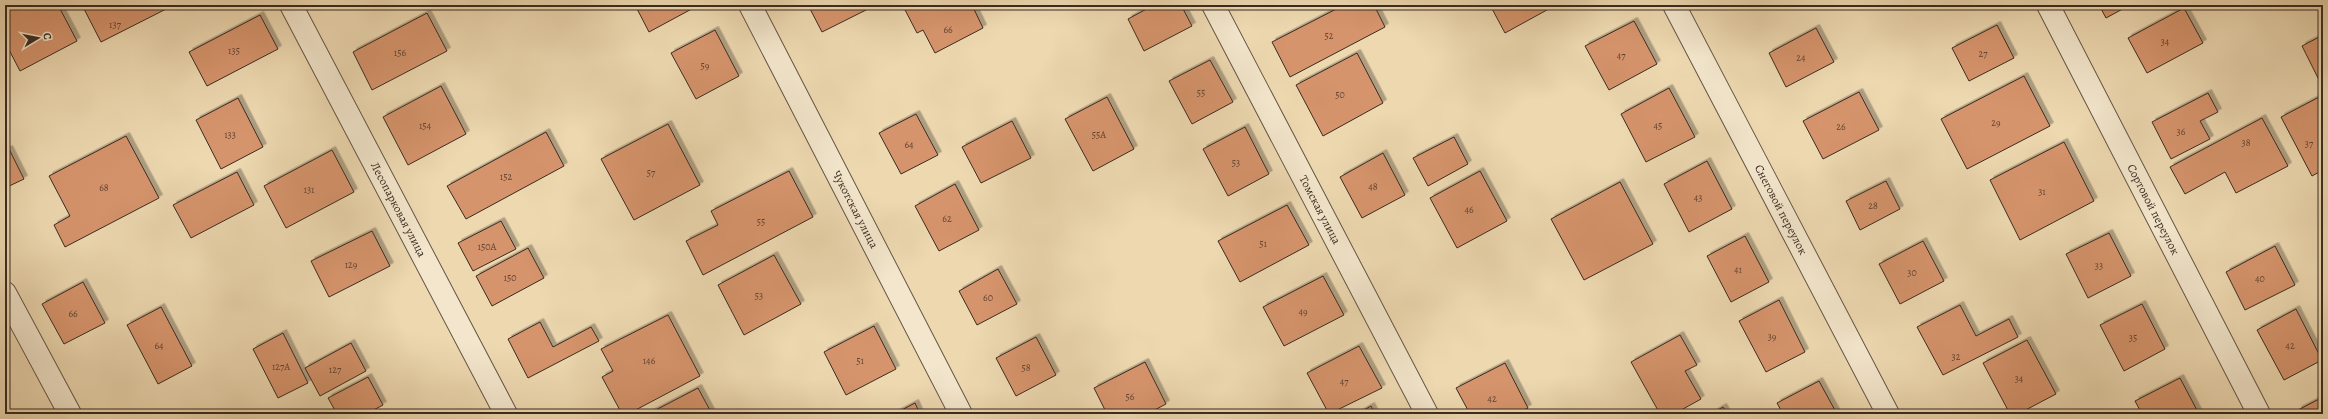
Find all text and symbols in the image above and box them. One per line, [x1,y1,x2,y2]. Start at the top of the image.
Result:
north arrow [18,18,58,58]
house number: 137 [109,18,122,31]
house number: 66 [943,23,953,36]
house number: 52 [1324,29,1334,42]
text: С [39,32,55,41]
house number: 34 [2161,35,2170,48]
house number: 135 [228,44,240,57]
house number: 156 [394,46,407,59]
house number: 27 [1979,47,1988,60]
house number: 47 [1617,49,1626,62]
house number: 24 [1796,51,1806,64]
house number: 59 [701,59,710,72]
house number: 55 [1197,86,1205,99]
house number: 50 [1335,88,1345,101]
house number: 29 [1991,116,2001,129]
house number: 154 [419,119,432,132]
house number: 45 [1654,119,1662,132]
house number: 26 [1836,120,1846,133]
house number: 36 [2177,125,2186,138]
house number: 133 [224,128,236,141]
house number: 55А [1092,128,1106,141]
house number: 38 [2241,136,2251,149]
house number: 37 [2305,137,2314,150]
house number: 64 [904,138,914,151]
house number: 53 [1232,156,1240,169]
street label: Лесопарковая улица [367,159,430,260]
street label: Сортовой переулок [2123,161,2184,258]
street label: Снеговой переулок [1751,162,1811,258]
house number: 57 [647,166,656,179]
street label: Чукотская улица [829,168,882,251]
house number: 152 [500,170,512,183]
street label: Томская улица [1295,172,1345,247]
house number: 48 [1368,180,1378,193]
house number: 68 [99,181,109,194]
house number: 131 [304,183,315,196]
house number: 31 [2038,185,2046,198]
house number: 43 [1694,191,1702,204]
house number: 28 [1868,199,1878,212]
house number: 46 [1464,203,1474,216]
house number: 62 [942,212,952,225]
house number: 55 [757,215,765,228]
house number: 51 [1259,237,1267,250]
house number: 150А [478,240,497,253]
house number: 129 [345,258,358,271]
house number: 33 [2095,259,2103,272]
house number: 41 [1734,263,1743,276]
house number: 30 [1907,266,1917,279]
house number: 150 [503,271,517,284]
house number: 40 [2255,272,2265,285]
house number: 53 [755,289,763,302]
house number: 60 [983,291,993,304]
house number: 49 [1298,305,1308,318]
house number: 66 [68,307,78,320]
house number: 39 [1768,330,1777,343]
house number: 35 [2129,331,2137,344]
house number: 64 [154,339,164,352]
house number: 42 [2285,339,2295,352]
house number: 32 [1952,350,1961,363]
house number: 146 [643,354,656,367]
house number: 51 [856,354,864,367]
house number: 127А [272,360,290,373]
house number: 58 [1021,361,1031,374]
house number: 127 [329,363,342,376]
house number: 34 [2015,372,2024,385]
house number: 47 [1340,375,1349,388]
house number: 56 [1126,390,1135,403]
house number: 42 [1487,392,1497,405]

